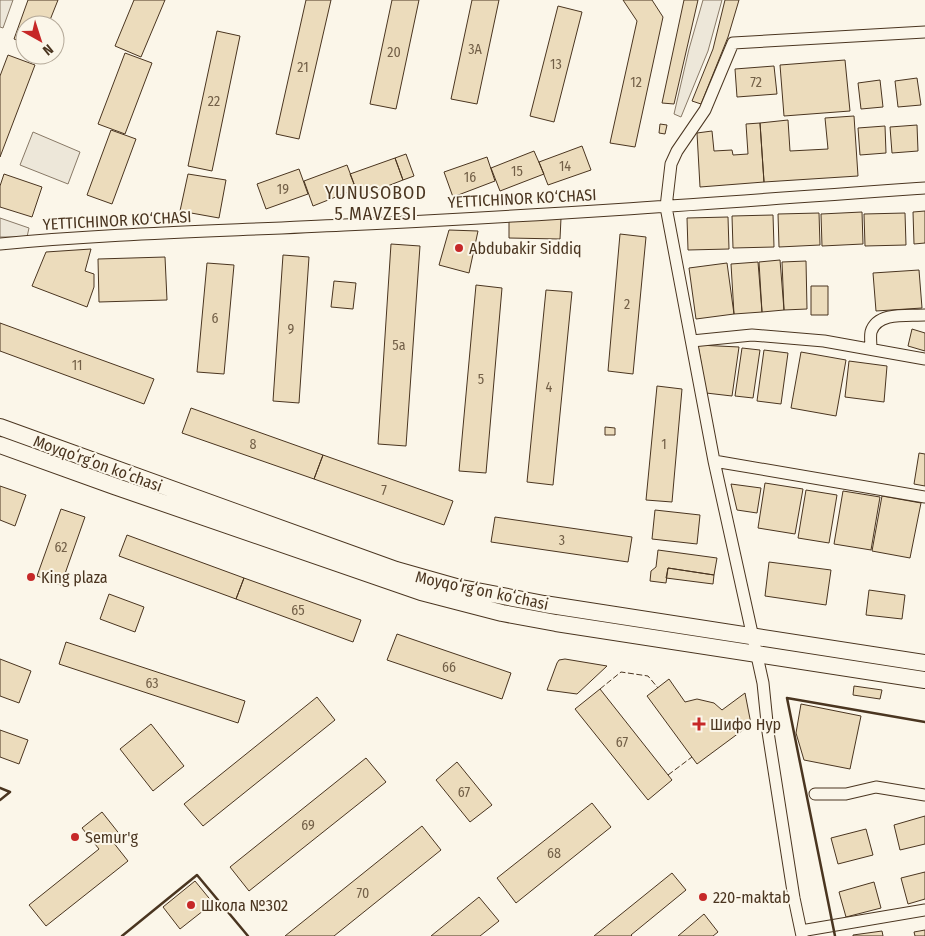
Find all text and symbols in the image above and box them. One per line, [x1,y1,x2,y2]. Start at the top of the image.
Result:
north arrow [15,15,65,65]
text: N [39,40,56,59]
house number: 3А [468,41,482,58]
house number: 20 [387,44,401,61]
house number: 13 [550,56,562,73]
house number: 21 [297,59,309,76]
house number: 12 [630,74,642,91]
house number: 72 [750,74,762,91]
house number: 22 [208,93,220,110]
house number: 14 [559,158,571,175]
house number: 15 [511,163,523,180]
house number: 16 [464,169,476,186]
house number: 19 [277,181,289,198]
district label: YUNUSOBOD 5 MAVZESI [325,182,427,225]
street label: YETTICHINOR KO‘CHASI [447,185,597,212]
street label: YETTICHINOR KO‘CHASI [42,207,192,234]
place label: Abdubakir Siddiq [469,239,582,258]
marker: Abdubakir Siddiq [453,242,465,254]
house number: 2 [624,296,630,313]
house number: 6 [212,310,219,327]
house number: 9 [288,321,295,338]
house number: 5а [392,337,406,354]
house number: 11 [72,357,82,374]
house number: 5 [478,371,484,388]
house number: 4 [546,379,553,396]
street label: Moyqoʻrgʻon koʻchasi [31,431,165,496]
house number: 8 [250,436,257,453]
house number: 1 [661,436,667,453]
house number: 7 [381,482,387,499]
house number: 3 [559,532,565,549]
house number: 62 [55,539,68,556]
street label: Moyqoʻrgʻon koʻchasi [414,567,550,614]
place label: King plaza [41,568,108,587]
marker: King plaza [25,571,37,583]
house number: 65 [291,602,305,619]
house number: 66 [442,659,456,676]
house number: 63 [145,675,159,692]
place label: Шифо Нур [710,715,781,734]
marker: Шифо Нур [692,717,706,731]
house number: 67 [616,734,628,751]
house number: 67 [458,784,470,801]
house number: 69 [301,817,315,834]
place label: Semur'g [85,828,138,847]
marker: Semur'g [69,831,81,843]
house number: 68 [547,845,561,862]
house number: 70 [357,885,369,902]
place label: 220-maktab [713,888,790,907]
marker: 220-maktab [697,891,709,903]
place label: Школа №302 [201,896,288,915]
marker: Школа №302 [185,899,197,911]

